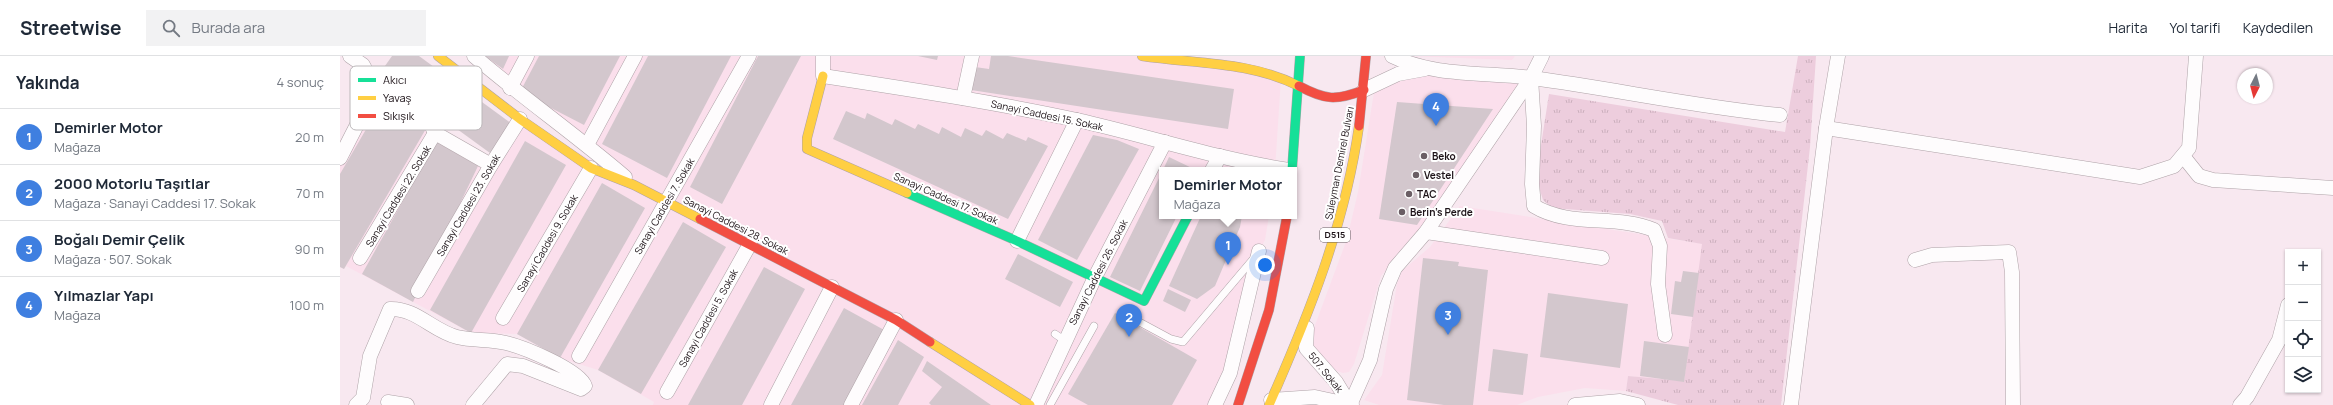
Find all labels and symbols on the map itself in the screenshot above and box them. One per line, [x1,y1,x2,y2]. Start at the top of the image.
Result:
legend [350,66,482,130]
north arrow [2237,68,2273,104]
text: Akıcı [383,72,407,87]
text: Yavaş [383,90,411,105]
pin: 4 [1423,93,1449,126]
street label: Sanayi Caddesi 15. Sokak [990,96,1105,134]
street label: Süleyman Demirel Bulvarı [1321,105,1357,221]
text: Sıkışık [383,108,415,123]
street label: Sanayi Caddesi 22. Sokak [362,142,434,249]
place label: Beko [1432,149,1456,163]
street label: Sanayi Caddesi 23. Sokak [433,150,504,259]
marker: Beko [1419,151,1429,161]
street label: Sanayi Caddesi 7. Sokak [631,154,698,257]
place label: Vestel [1424,168,1454,182]
street label: Sanayi Caddesi 17. Sokak [892,169,1001,228]
marker: Vestel [1411,170,1421,180]
place label: TAC [1417,187,1437,201]
marker: TAC [1404,189,1414,199]
street label: Sanayi Caddesi 9. Sokak [513,191,581,294]
street label: Sanayi Caddesi 28. Sokak [681,192,792,258]
place label: Berin's Perde [1410,205,1473,219]
marker: Berin's Perde [1397,207,1407,217]
street label: Sanayi Caddesi 26. Sokak [1066,217,1130,327]
road number: D515 [1320,228,1350,242]
pin: 1 [1215,232,1241,265]
your location [1255,255,1275,275]
street label: Sanayi Caddesi 5. Sokak [675,265,741,370]
pin: 3 [1435,302,1461,335]
pin: 2 [1116,304,1142,337]
street label: 507. Sokak [1305,349,1347,396]

